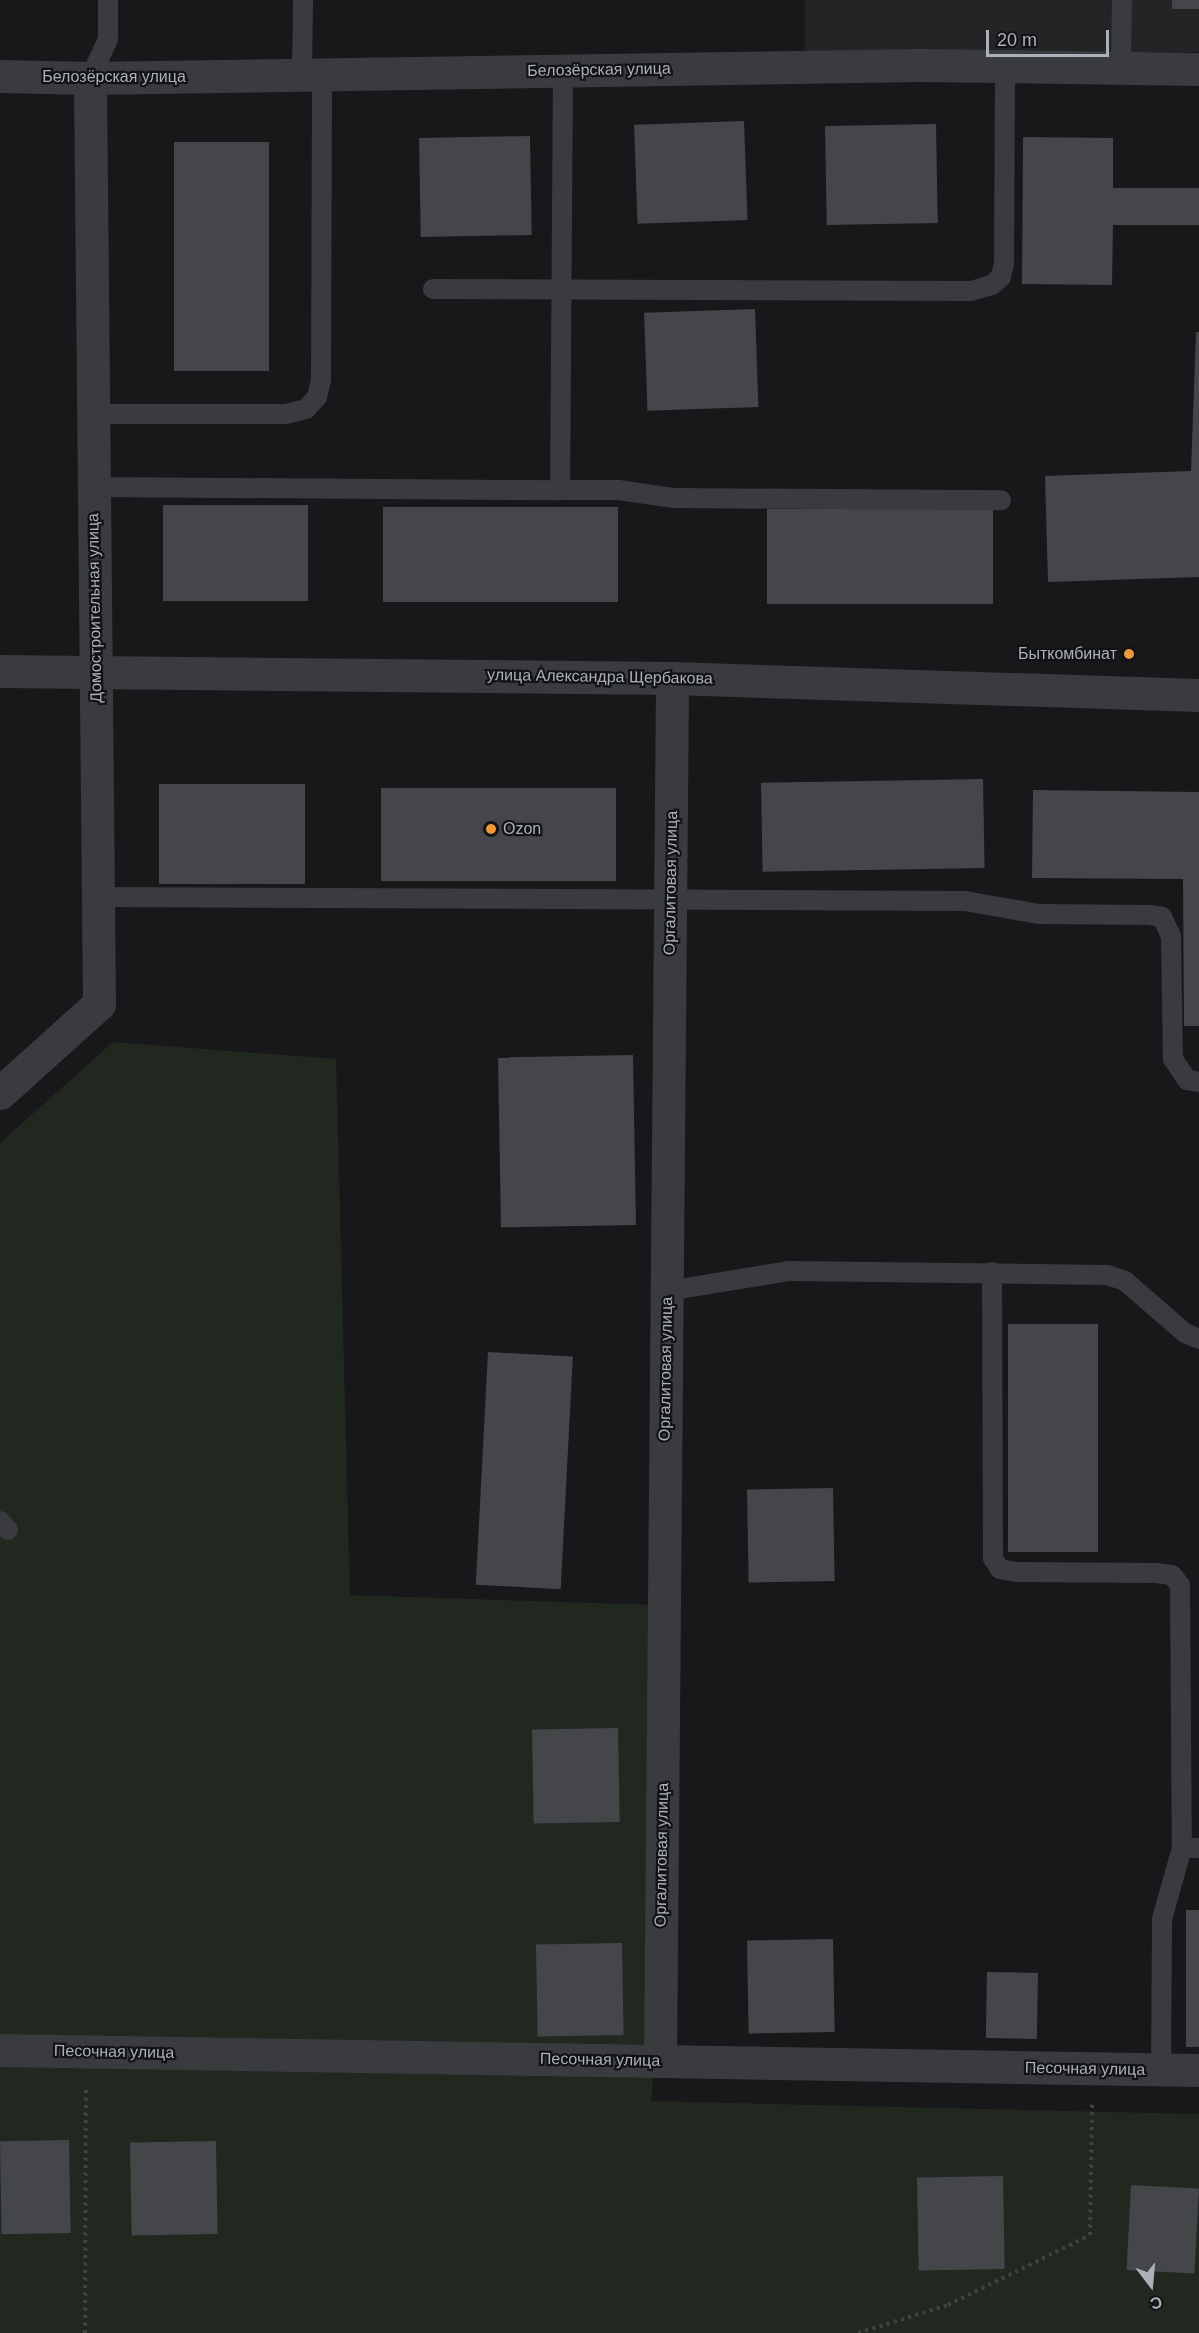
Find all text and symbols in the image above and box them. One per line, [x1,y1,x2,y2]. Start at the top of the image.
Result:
scale bar [989,18,1112,56]
text: 20 m [997,30,1037,50]
street label: Белозёрская улица [527,59,671,81]
street label: Белозёрская улица [42,67,186,87]
street label: Домостроительная улица [84,513,106,703]
place label: Быткомбинат [1018,644,1117,664]
marker: Быткомбинат [1122,647,1136,661]
street label: улица Александра Щербакова [487,665,713,689]
street label: Оргалитовая улица [660,811,682,955]
place label: Ozon [503,819,541,839]
marker: Ozon [484,822,498,836]
street label: Оргалитовая улица [655,1297,677,1441]
street label: Оргалитовая улица [651,1783,673,1927]
street label: Песочная улица [54,2041,174,2063]
street label: Песочная улица [540,2049,660,2071]
street label: Песочная улица [1025,2058,1145,2080]
north arrow [1121,2255,1181,2315]
text: С [1148,2293,1164,2313]

